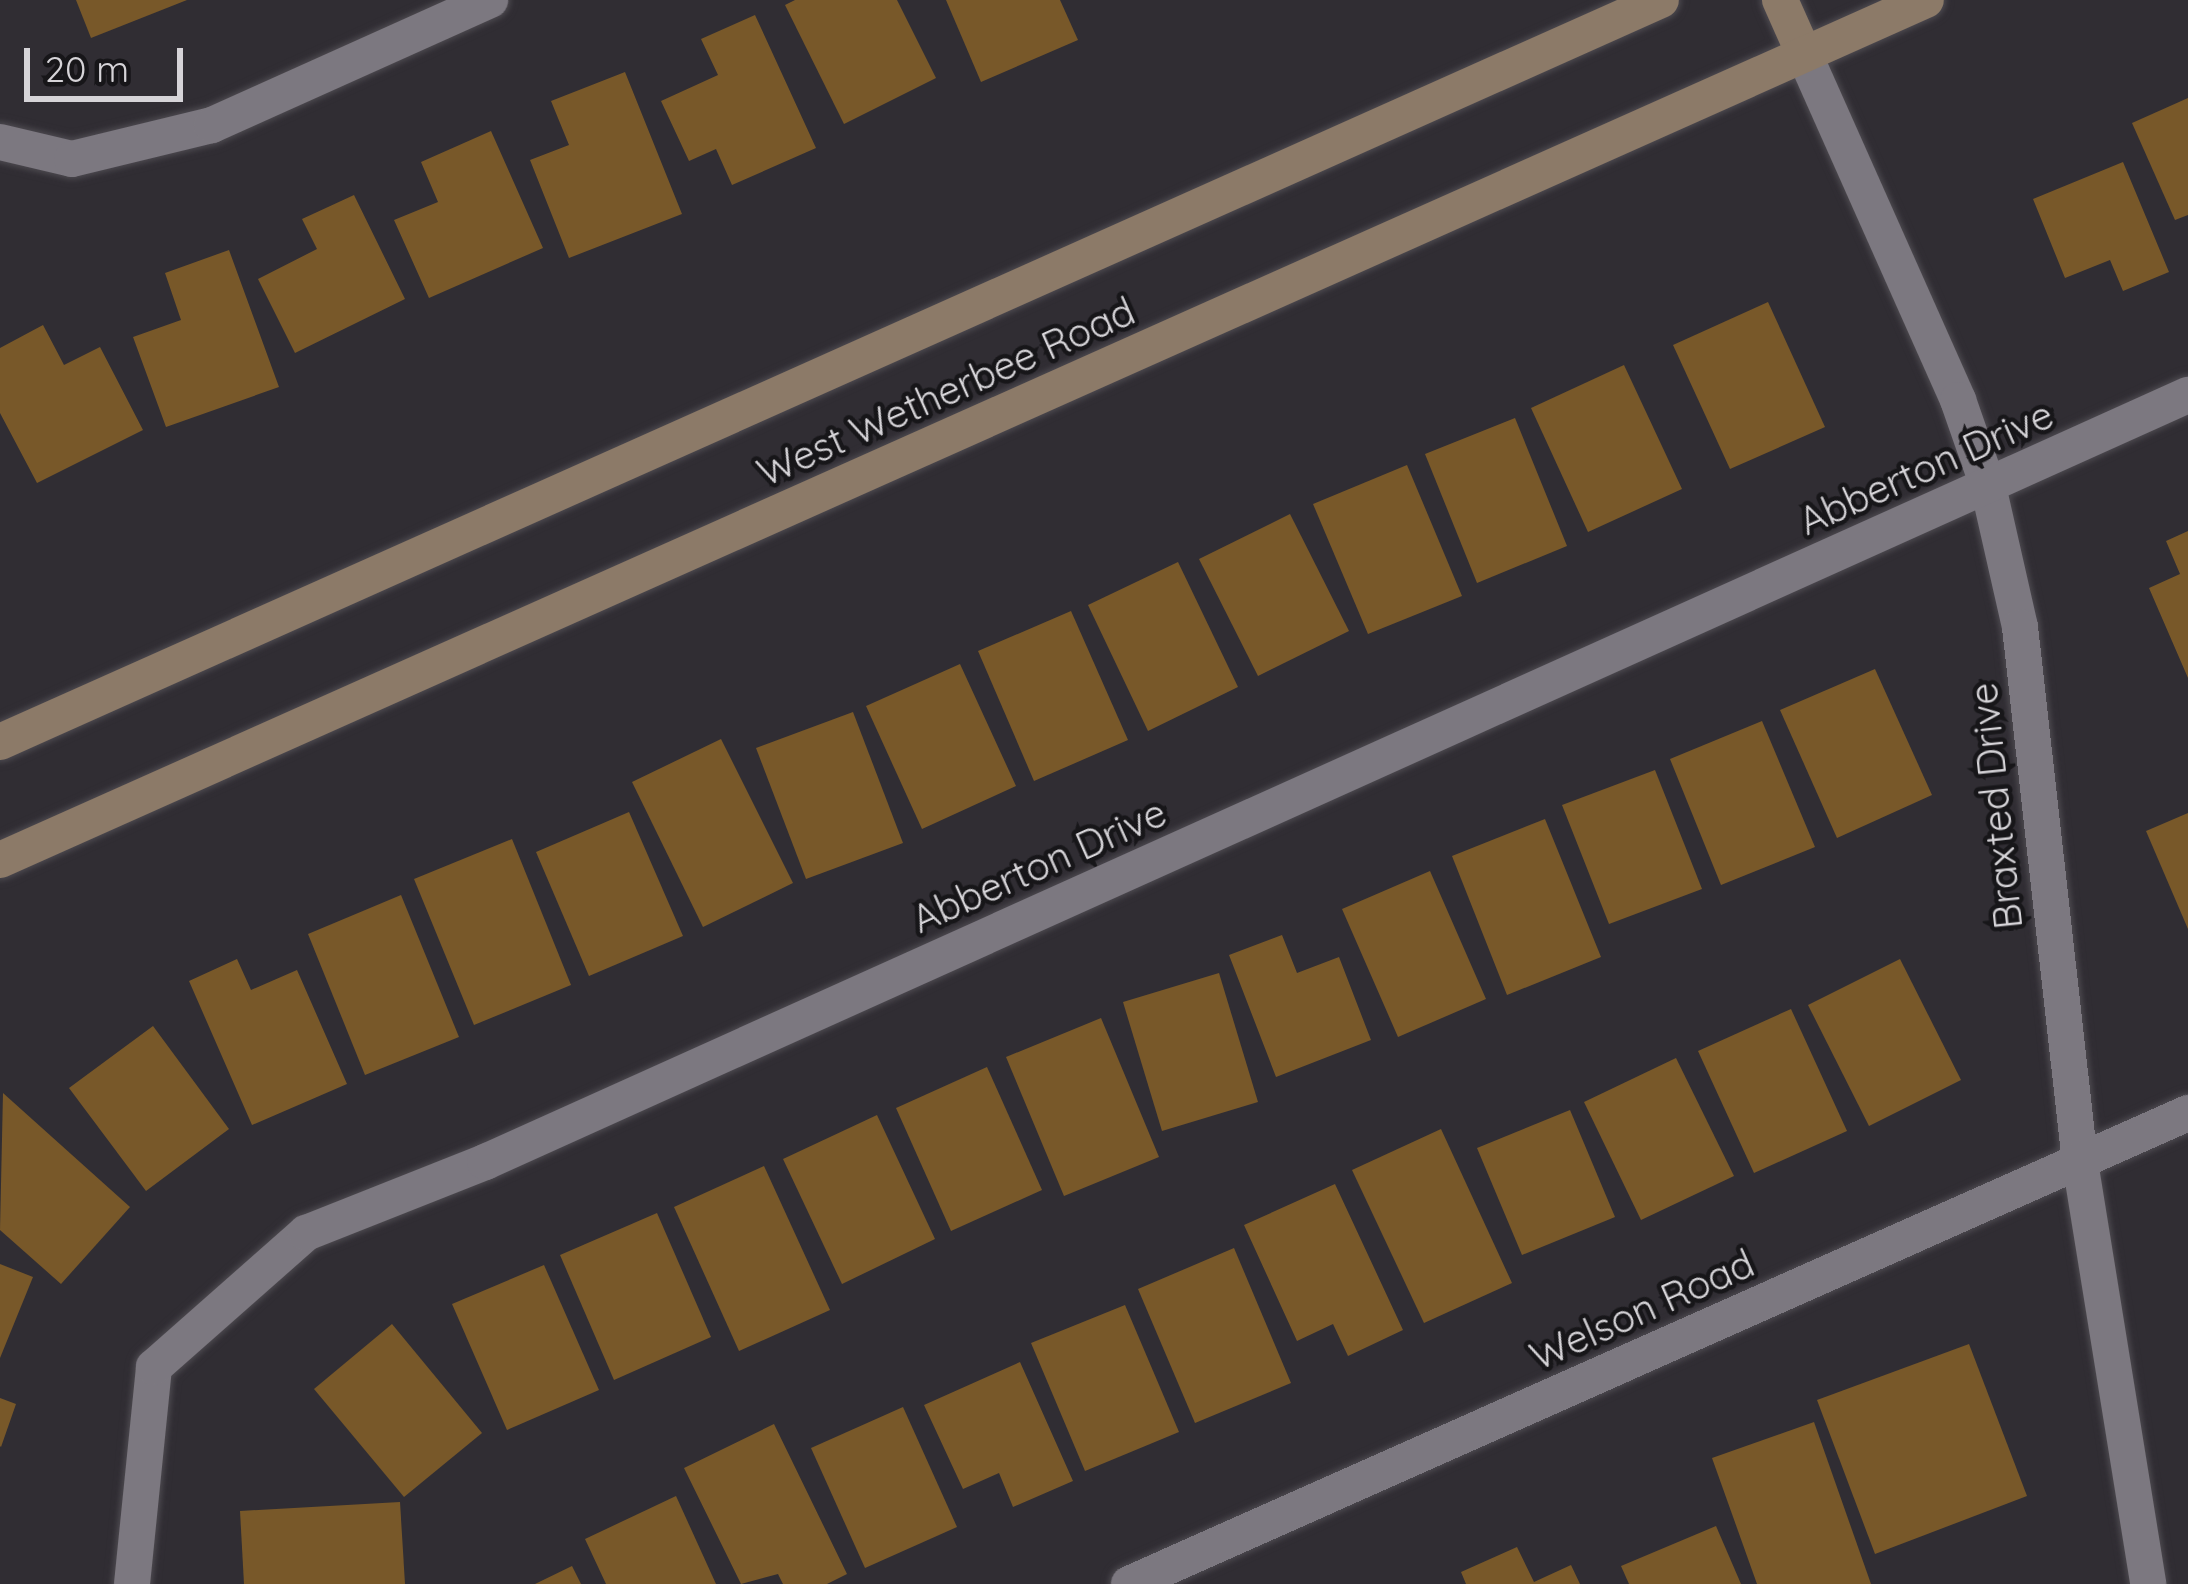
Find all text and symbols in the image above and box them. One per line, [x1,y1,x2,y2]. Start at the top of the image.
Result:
scale bar [30,24,189,98]
text: 20 m [45,46,129,91]
street label: West Wetherbee Road [750,288,1142,496]
street label: Abberton Drive [1792,391,2060,545]
street label: Braxted Drive [1960,680,2032,932]
street label: Abberton Drive [905,789,1173,943]
street label: Welson Road [1523,1240,1761,1380]

